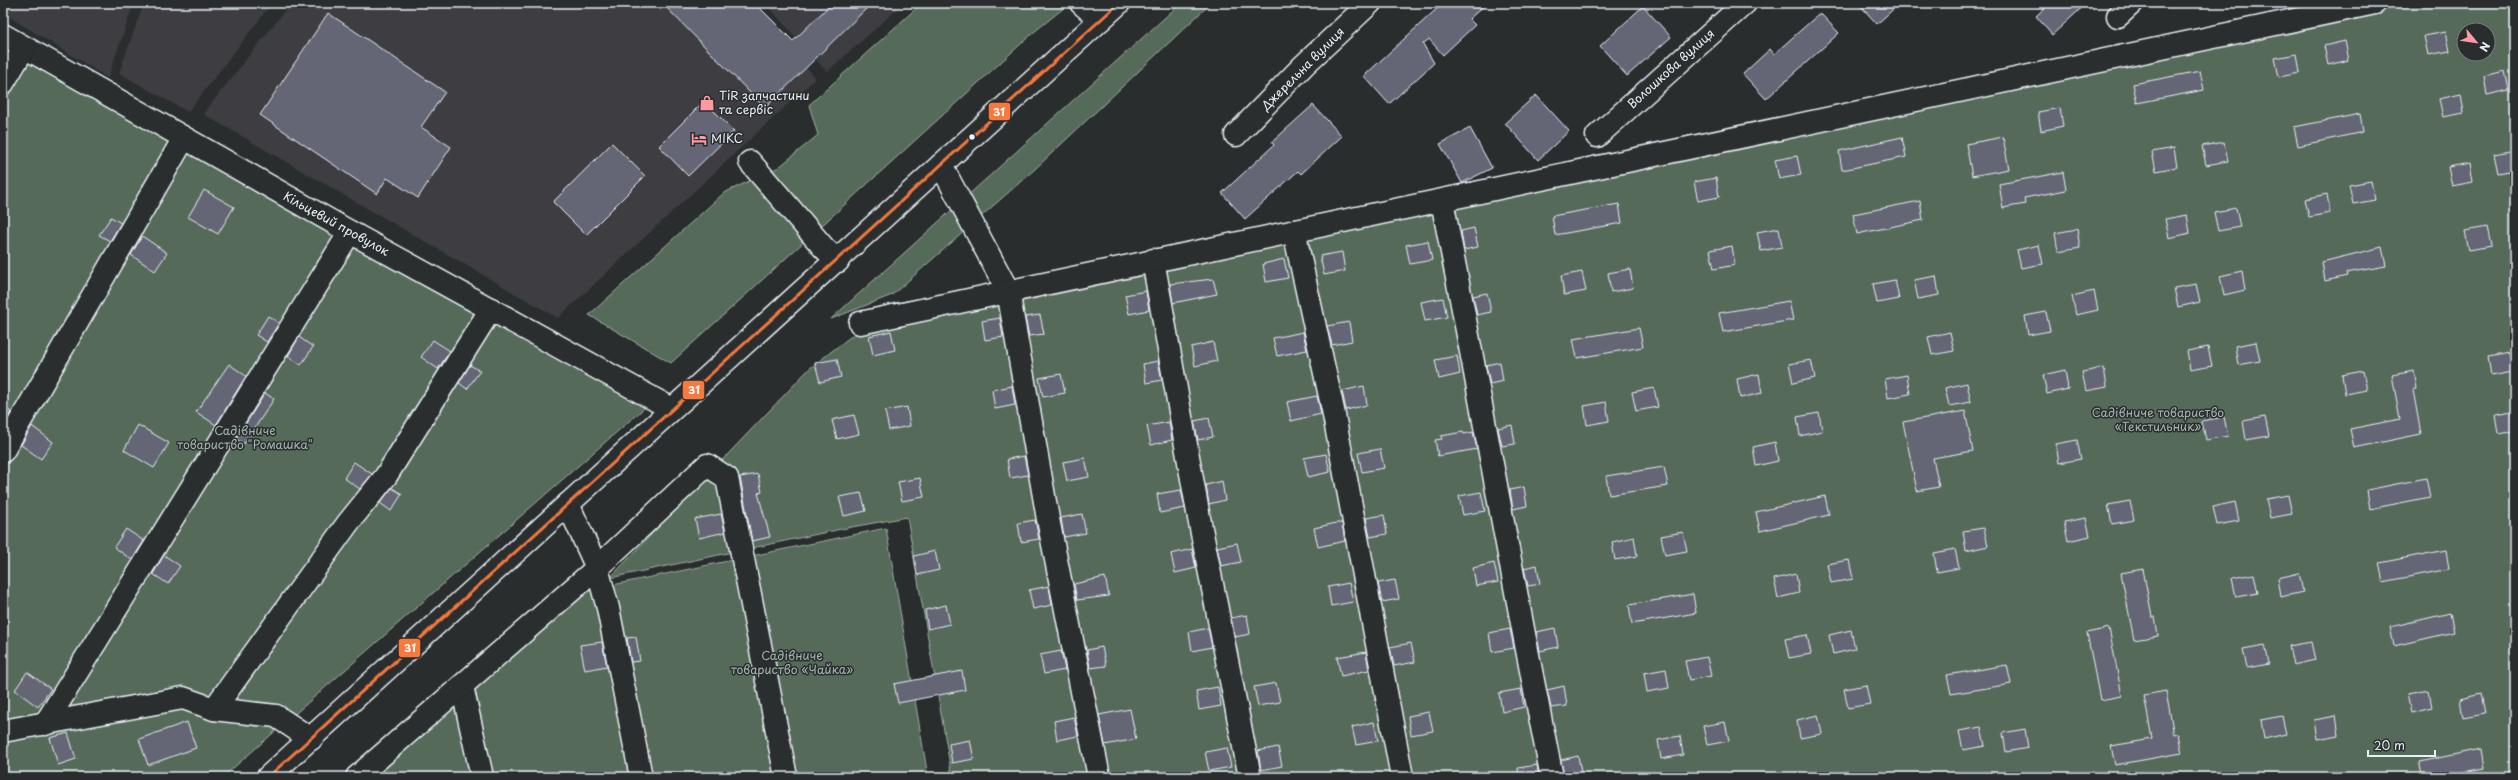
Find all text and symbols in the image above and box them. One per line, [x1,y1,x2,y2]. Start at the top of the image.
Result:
north arrow [2456,22,2496,62]
street label: Джерельна вулиця [1256,23,1348,115]
street label: Волошкова вулиця [1623,24,1718,112]
text: N [2475,39,2495,55]
place label: TiR запчастини та сервіс [719,86,810,118]
shop icon: TiR запчастини та сервіс [698,94,716,112]
line badge: 31 [988,102,1011,121]
text: 31 [993,103,1005,120]
place label: МІКС [711,129,743,147]
hotel icon: МІКС [690,130,708,148]
unlabelled marker [967,132,977,142]
street label: Кільцевий провулок [280,186,394,260]
line badge: 31 [682,380,705,400]
text: 31 [688,381,700,398]
park label: Садівниче товариство «Текстильник» [2092,403,2224,435]
park label: Садівниче товариство "Ромашка" [177,421,313,453]
line badge: 31 [398,638,421,658]
text: 31 [404,639,416,656]
park label: Садівниче товариство «Чайка» [731,646,853,678]
scale bar [2368,732,2435,758]
text: 20 m [2374,736,2405,754]

